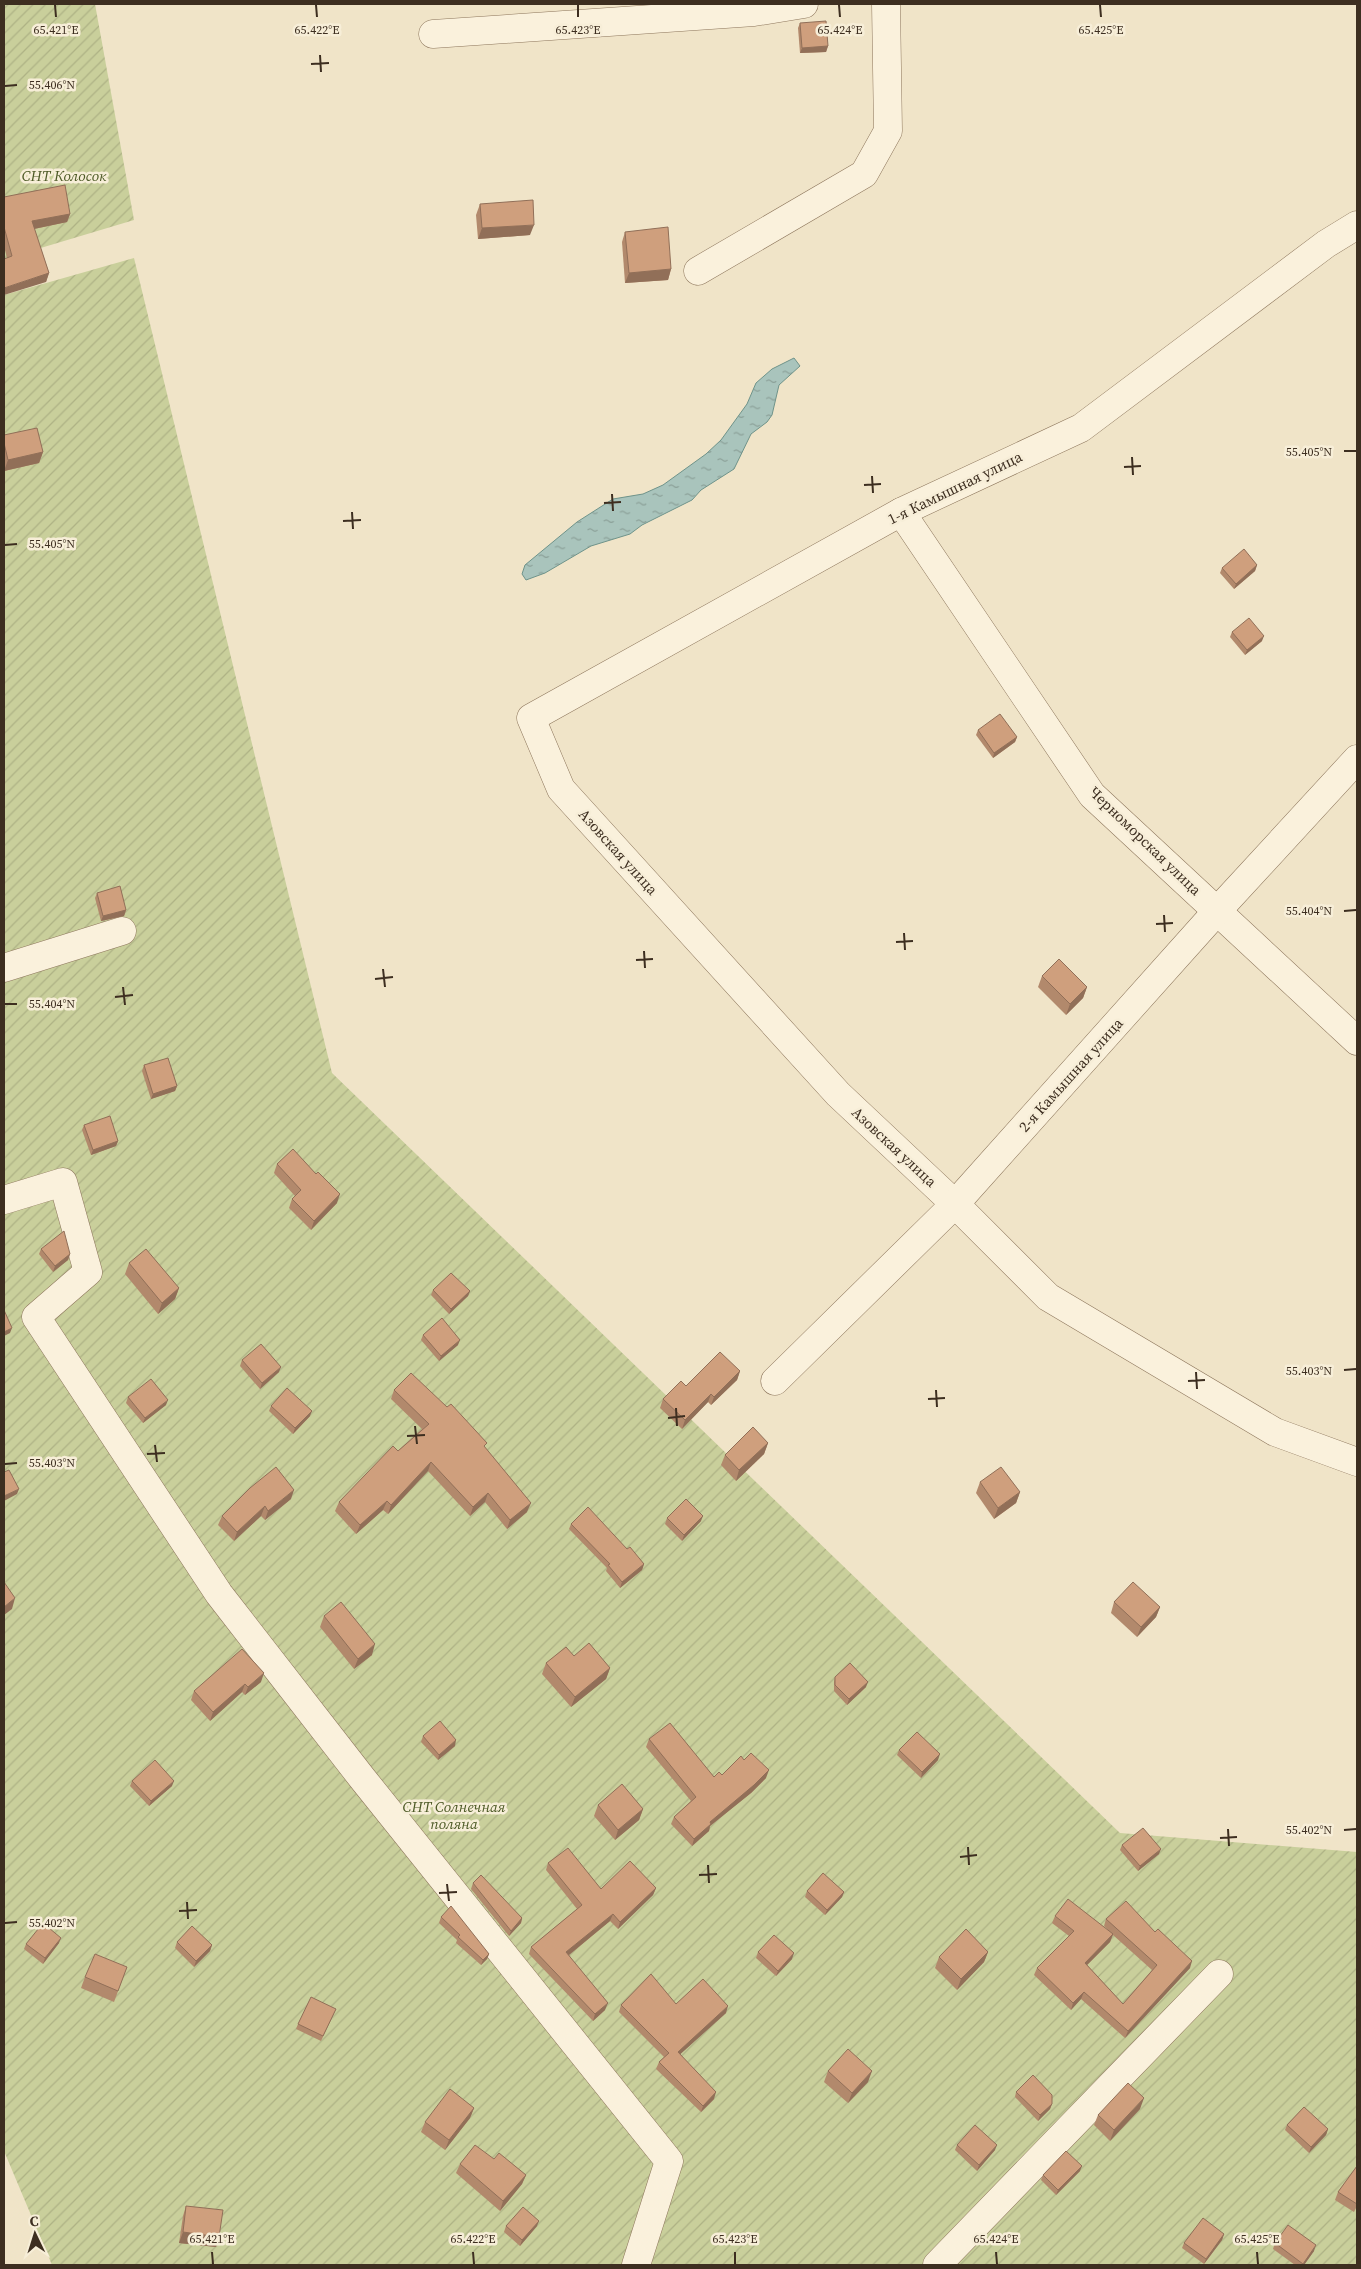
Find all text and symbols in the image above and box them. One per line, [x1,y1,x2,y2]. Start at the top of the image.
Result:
text: 65.421°E [34,22,78,38]
text: 65.422°E [295,22,339,38]
text: 65.423°E [556,22,600,38]
text: 65.424°E [818,22,862,38]
text: 65.425°E [1079,22,1123,38]
text: 55.406°N [29,77,75,93]
park label: СНТ Колосок [22,165,107,186]
text: 55.405°N [1286,444,1332,460]
street label: 1-я Камышная улица [884,446,1026,529]
text: 55.405°N [29,536,75,552]
street label: Черноморская улица [1085,781,1206,900]
street label: Азовская улица [574,804,663,900]
text: 55.404°N [1286,903,1332,919]
text: 55.404°N [29,996,75,1012]
street label: 2-я Камышная улица [1014,1013,1128,1136]
street label: Азовская улица [847,1102,942,1192]
text: 55.403°N [1286,1363,1332,1379]
text: 55.403°N [29,1455,75,1471]
park label: СНТ Солнечная поляна [403,1796,506,1834]
text: 55.402°N [1286,1822,1332,1838]
text: 55.402°N [29,1915,75,1931]
north arrow [10,2209,60,2259]
text: С [29,2211,39,2231]
text: 65.421°E [190,2231,234,2247]
text: 65.422°E [451,2231,495,2247]
text: 65.423°E [713,2231,757,2247]
text: 65.424°E [974,2231,1018,2247]
text: 65.425°E [1235,2231,1279,2247]

